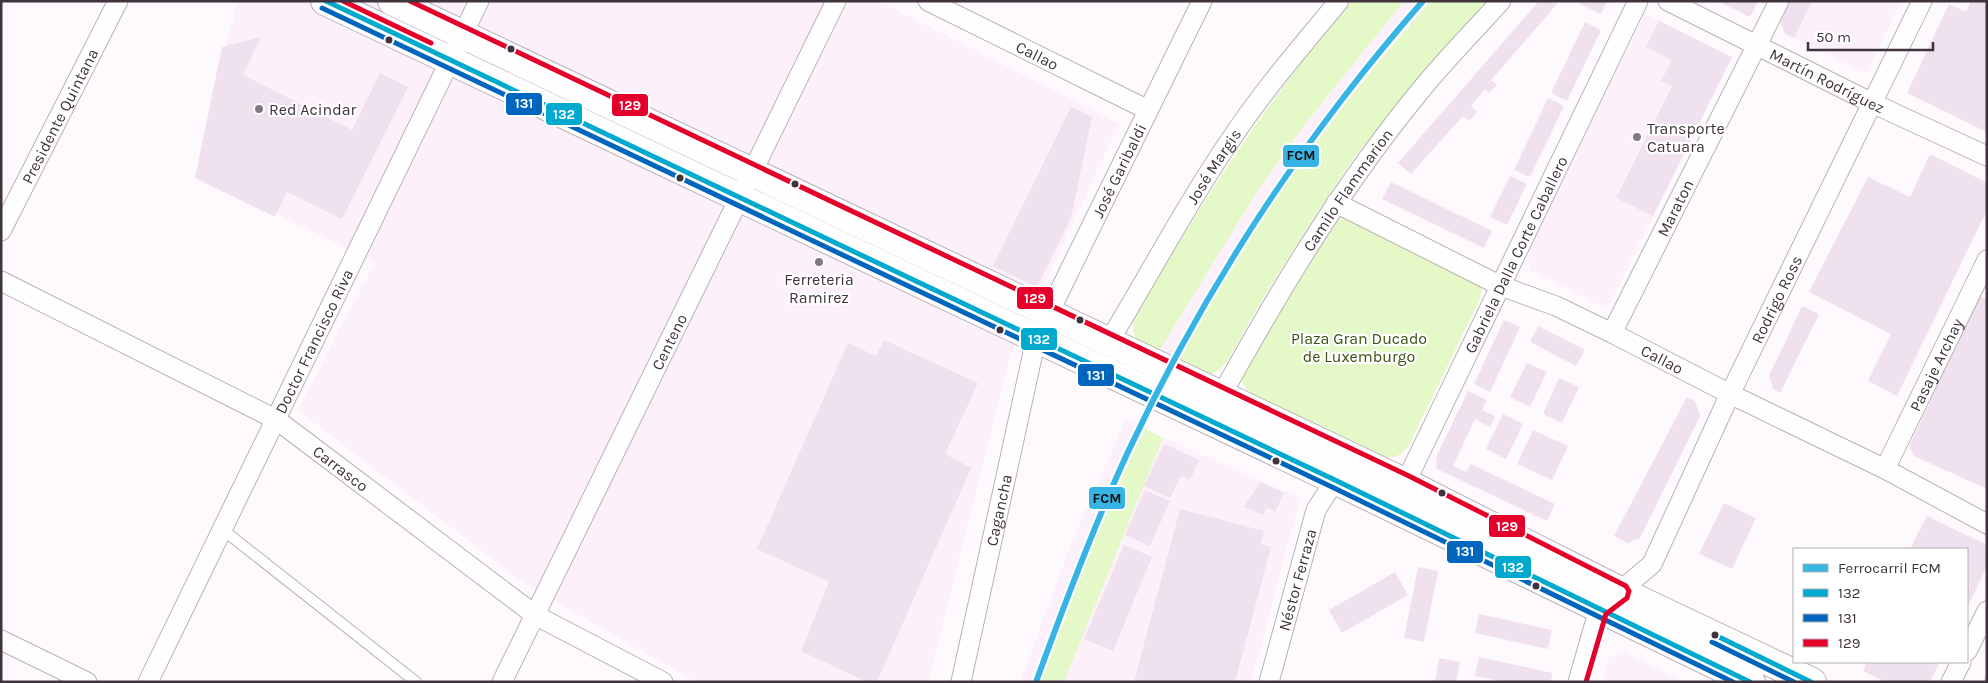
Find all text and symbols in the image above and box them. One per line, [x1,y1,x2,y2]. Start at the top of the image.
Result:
scale bar [1808,20,1933,52]
text: 50 m [1816,28,1851,46]
unlabelled marker [384,35,394,45]
street label: Callao [1013,37,1062,74]
unlabelled marker [506,44,516,54]
street label: Martín Rodríguez [1767,44,1888,117]
street label: Presidente Quintana [17,45,102,187]
line badge: 131 [505,92,543,116]
line badge: 129 [611,93,649,117]
text: 131 [515,95,533,112]
text: 129 [619,97,641,114]
place label: Red Acindar [269,100,356,119]
line badge: 132 [545,102,583,126]
marker: Red Acindar [253,103,265,115]
text: 132 [553,106,575,123]
place label: Transporte Catuara [1647,119,1725,156]
street label: José Garibaldi [1088,120,1150,221]
street label: José Margis [1182,125,1245,207]
street label: Camilo Flammarion [1299,125,1396,255]
marker: Transporte Catuara [1631,131,1643,143]
line badge: FCM [1282,144,1320,168]
text: FCM [1287,147,1315,164]
street label: Gabriela Dalla Corte Caballero [1460,153,1571,356]
unlabelled marker [675,173,685,183]
street label: Maraton [1653,176,1697,240]
unlabelled marker [790,179,800,189]
street label: Rodrigo Ross [1747,252,1806,346]
marker: Ferreteria Ramirez [813,256,825,268]
street label: Doctor Francisco Riva [271,266,357,417]
place label: Ferreteria Ramirez [784,270,854,307]
line badge: 129 [1016,286,1054,310]
text: 129 [1024,290,1046,307]
street label: Centeno [647,310,691,373]
unlabelled marker [1075,315,1085,325]
street label: Pasaje Archay [1905,315,1967,414]
unlabelled marker [995,325,1005,335]
line badge: 132 [1020,327,1058,351]
park label: Plaza Gran Ducado de Luxemburgo [1291,329,1427,366]
text: 132 [1028,331,1050,348]
street label: Callao [1638,340,1687,378]
line badge: 131 [1077,363,1115,387]
text: 131 [1087,367,1105,384]
street label: Carrasco [309,441,372,495]
unlabelled marker [1271,456,1281,466]
street label: Cagancha [982,472,1016,548]
line badge: FCM [1088,486,1126,510]
unlabelled marker [1437,488,1447,498]
text: FCM [1093,490,1121,507]
line badge: 129 [1488,514,1526,538]
text: 129 [1496,518,1518,535]
street label: Néstor Ferraza [1274,527,1320,633]
line badge: 131 [1446,540,1484,564]
text: 131 [1456,543,1474,560]
legend [1793,548,1968,663]
line badge: 132 [1494,555,1532,579]
text: 132 [1502,559,1524,576]
text: Ferrocarril FCM [1838,559,1941,577]
unlabelled marker [1531,581,1541,591]
text: 132 [1838,584,1861,602]
text: 131 [1838,609,1857,627]
unlabelled marker [1710,630,1720,640]
text: 129 [1838,634,1860,652]

